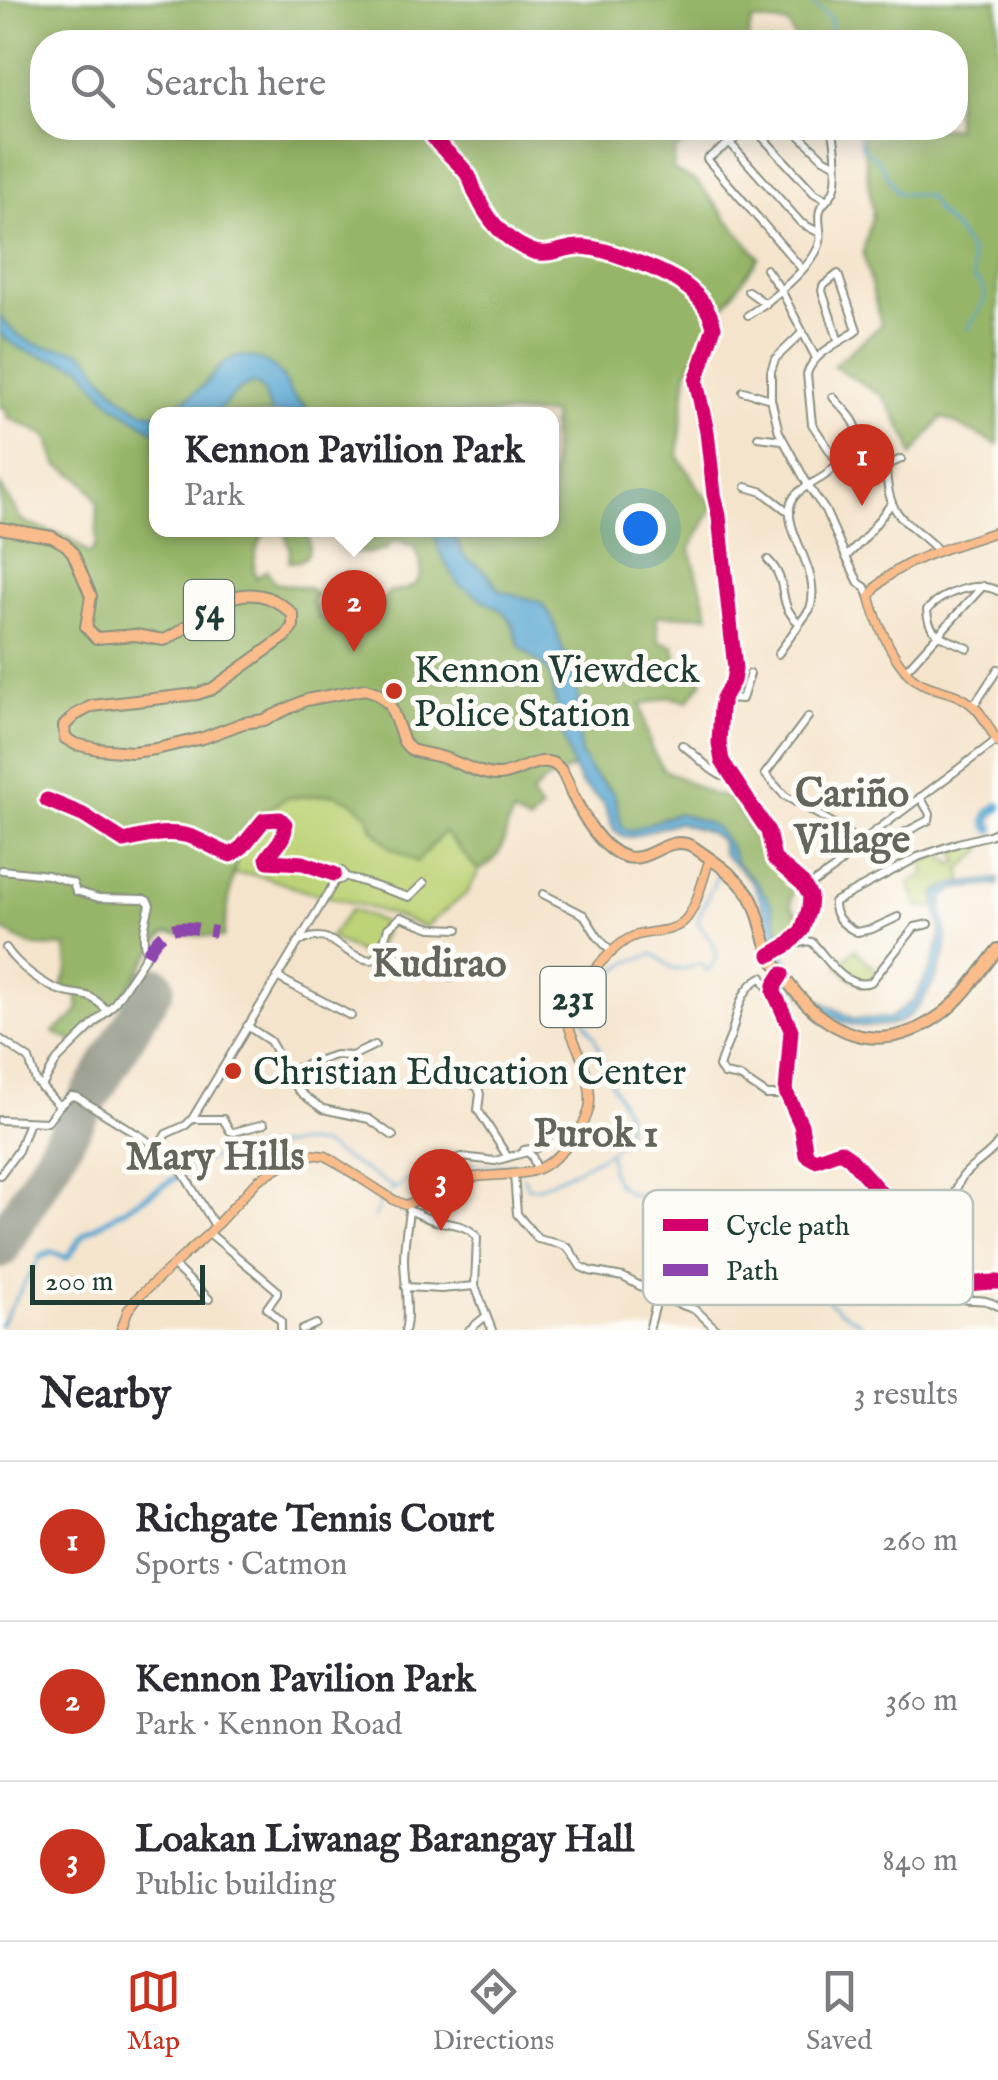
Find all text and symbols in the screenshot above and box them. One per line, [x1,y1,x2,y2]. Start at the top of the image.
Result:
search box [30,30,968,140]
icon: search [65,58,120,113]
text: Search here [145,61,326,109]
popup [149,407,559,537]
pin: 1 [830,424,894,506]
text: Kennon Pavilion Park [184,428,524,476]
text: Park [184,476,245,517]
your location [615,503,666,554]
pin: 2 [322,570,386,652]
road number: 54 [184,580,234,640]
place label: Kennon Viewdeck Police Station [414,648,700,740]
marker: Kennon Viewdeck Police Station [383,680,405,702]
district label: Cariño Village [793,770,910,867]
district label: Kudirao [371,940,507,991]
road number: 231 [540,967,606,1027]
place label: Christian Education Center [253,1050,686,1098]
marker: Christian Education Center [222,1060,244,1082]
district label: Purok 1 [534,1110,658,1161]
district label: Mary Hills [125,1133,305,1184]
pin: 3 [408,1148,474,1231]
legend [643,1190,973,1305]
text: Cycle path [726,1210,850,1245]
text: Path [726,1255,779,1290]
scale bar [30,1260,205,1304]
text: 200 m [45,1265,113,1300]
text: Nearby [40,1369,171,1422]
text: 3 results [854,1375,958,1416]
text: Richgate Tennis Court [135,1497,494,1545]
text: 1 [67,1521,78,1562]
text: 260 m [882,1521,958,1562]
text: Sports · Catmon [135,1545,347,1586]
text: Kennon Pavilion Park [135,1657,476,1705]
text: 2 [65,1681,80,1722]
text: 360 m [885,1681,958,1722]
text: Park · Kennon Road [135,1705,402,1746]
text: Loakan Liwanag Barangay Hall [135,1817,634,1865]
text: 3 [67,1841,78,1882]
text: 840 m [882,1841,958,1882]
text: Public building [135,1865,336,1906]
tab: Map [126,1964,181,2059]
tab: Directions [432,1964,554,2059]
tab: Saved [806,1964,872,2059]

